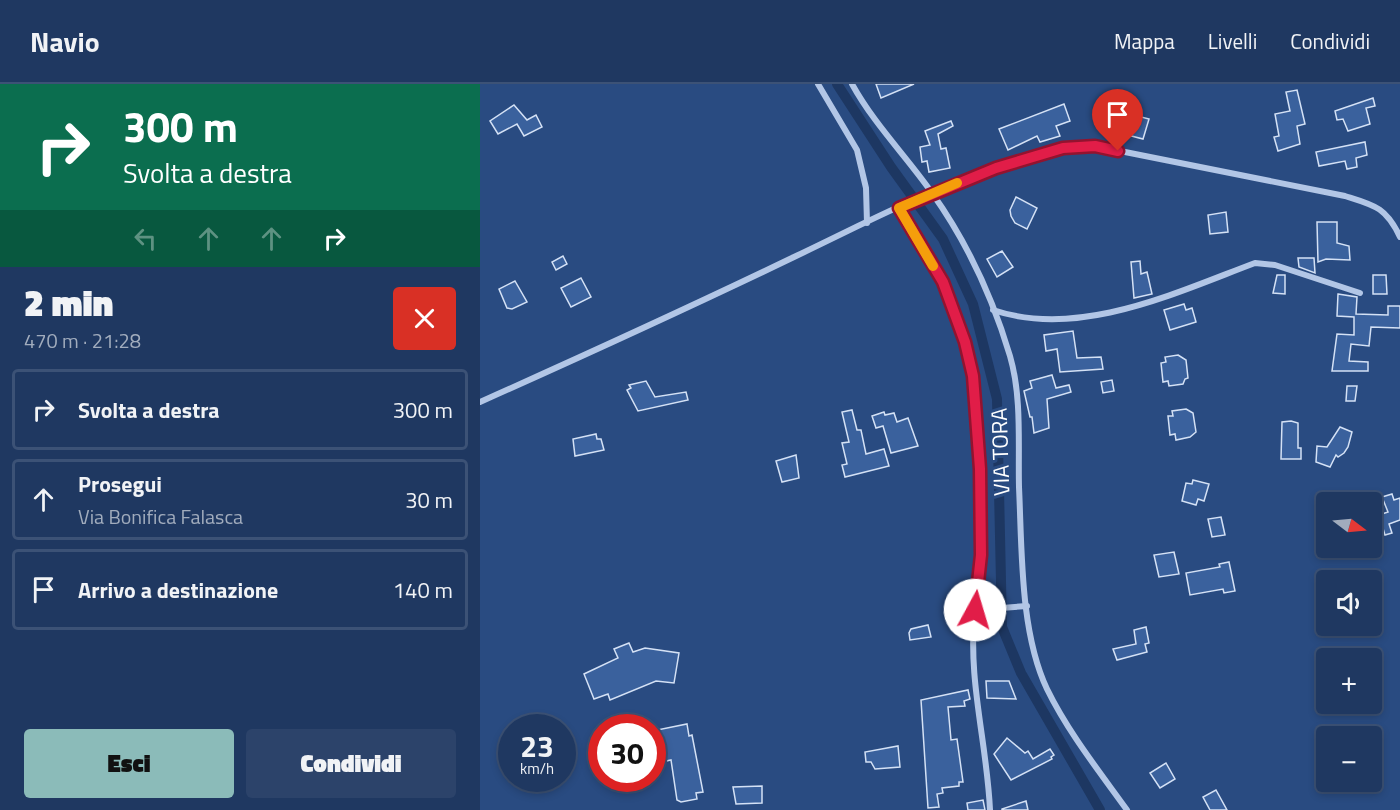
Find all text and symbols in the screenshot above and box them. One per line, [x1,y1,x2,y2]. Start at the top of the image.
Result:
text: Navio [30,20,100,63]
text: Mappa [1114,25,1175,57]
text: Livelli [1208,25,1257,57]
text: Condividi [1290,25,1370,57]
pin [1092,89,1143,151]
text: 300 m [123,94,238,158]
icon: arrive [1101,98,1134,131]
icon: right [24,108,102,186]
text: Svolta a destra [123,152,292,193]
icon: left [129,222,162,255]
icon: ahead [192,222,225,255]
icon: ahead [255,222,288,255]
icon: right [318,222,351,255]
text: 2 min [24,275,113,330]
button: close [393,287,456,350]
text: 470 m · 21:28 [24,325,141,356]
icon: right [27,393,60,426]
text: Svolta a destra [78,393,220,427]
text: 300 m [393,393,453,427]
street label: VIA TORA [981,407,1019,497]
text: Prosegui [78,467,162,501]
icon: ahead [27,483,60,516]
text: 30 m [405,483,453,517]
north arrow [1316,492,1382,558]
map controls [1316,492,1382,792]
text: Via Bonifica Falasca [78,501,243,532]
button: sound [1316,570,1382,636]
icon: arrive [27,573,60,606]
text: Arrivo a destinazione [78,573,278,607]
text: 140 m [393,573,453,607]
position arrow [943,578,1007,642]
button: + [1316,648,1382,714]
speed limit sign: 30 [588,714,666,792]
text: 23 [520,723,554,769]
button: − [1316,726,1382,792]
button: Esci [24,729,234,798]
button: Condividi [246,729,456,798]
text: km/h [520,757,554,780]

